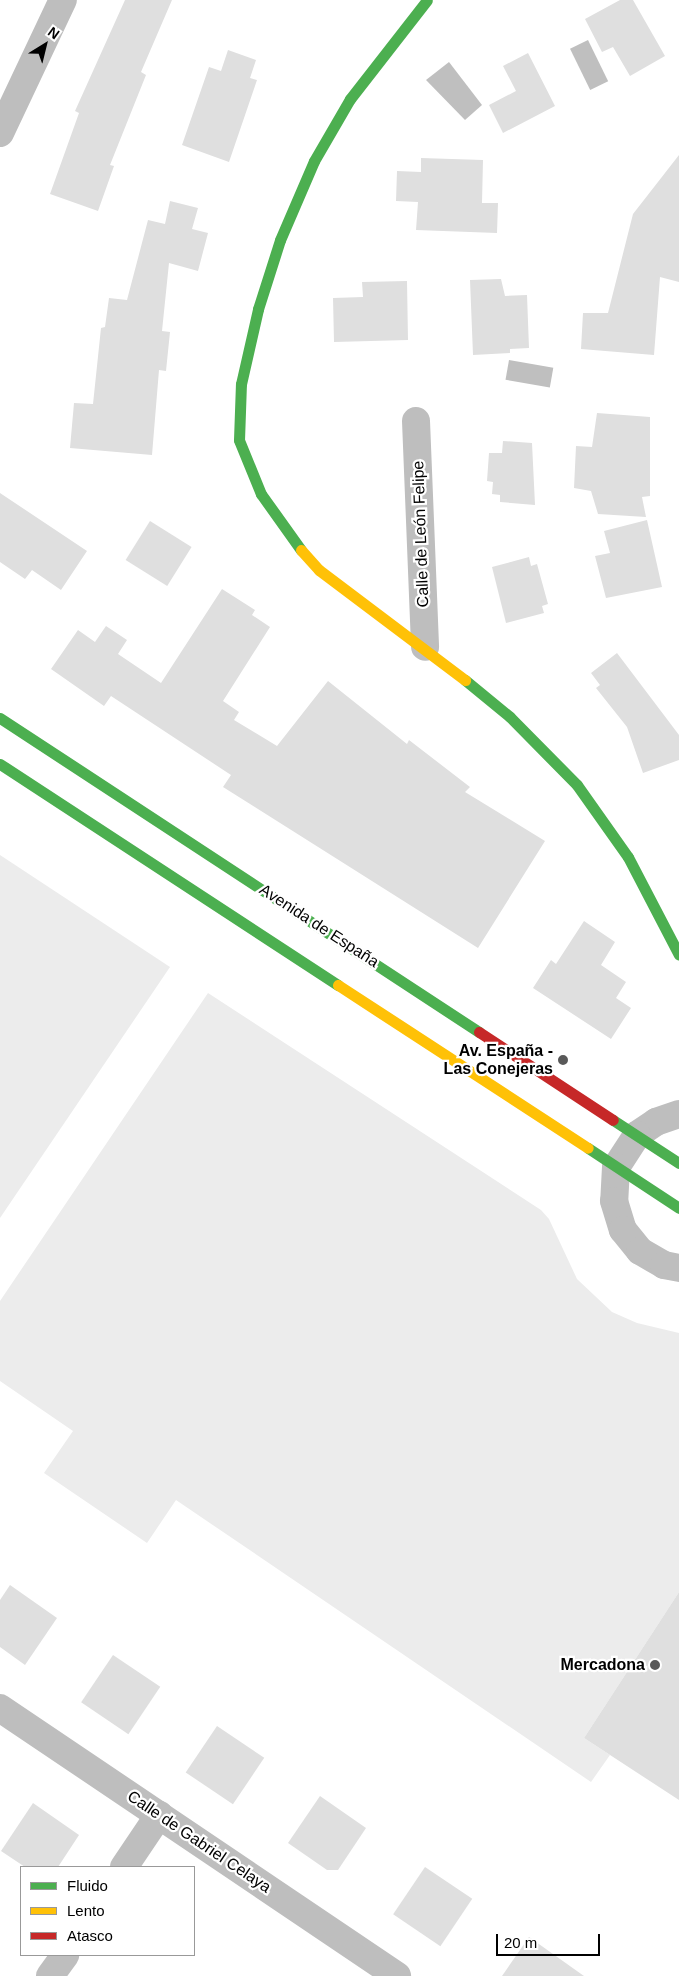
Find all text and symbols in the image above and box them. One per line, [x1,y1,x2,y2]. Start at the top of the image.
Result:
north arrow [20,20,70,70]
text: N [45,23,63,42]
street label: Calle de León Felipe [409,460,433,608]
street label: Avenida de España [256,880,382,972]
place label: Av. España - Las Conejeras [444,1041,553,1079]
marker: Av. España - Las Conejeras [557,1054,569,1066]
place label: Mercadona [561,1655,645,1675]
marker: Mercadona [649,1659,661,1671]
street label: Calle de Gabriel Celaya [124,1787,274,1897]
legend [20,1866,195,1956]
text: Fluido [67,1877,108,1894]
text: Lento [67,1902,105,1919]
scale bar [499,1924,603,1956]
text: Atasco [67,1927,113,1944]
text: 20 m [504,1934,537,1951]

